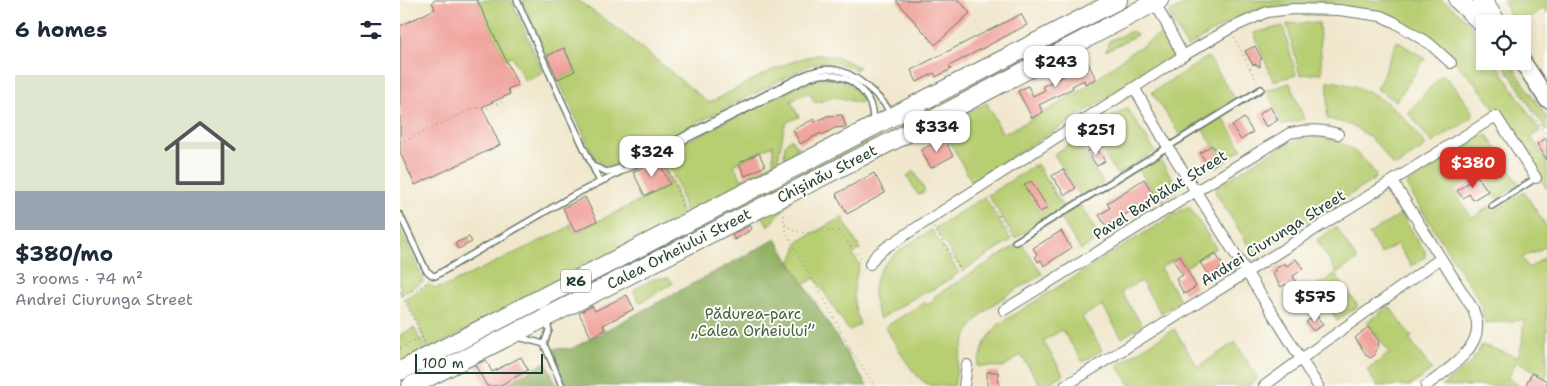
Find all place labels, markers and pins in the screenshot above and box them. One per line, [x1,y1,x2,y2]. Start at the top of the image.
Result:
pin: $243 [1026,46,1086,88]
pin: $334 [907,110,967,153]
pin: $251 [1066,114,1126,156]
pin: $324 [622,136,682,178]
pin: $380 [1443,146,1503,189]
pin: $575 [1285,280,1345,323]

